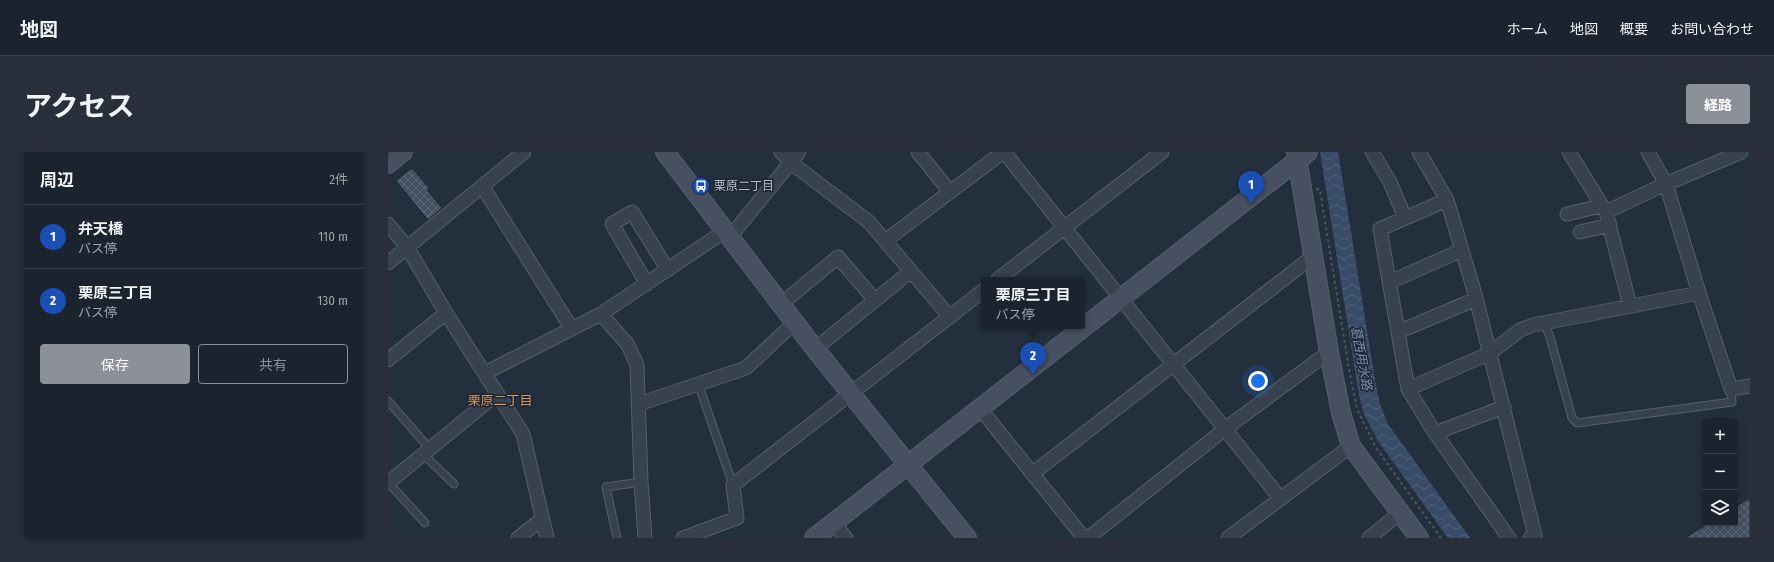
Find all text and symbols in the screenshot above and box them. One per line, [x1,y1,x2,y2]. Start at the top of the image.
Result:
text: 地図 [20,18,58,41]
text: ホーム [1506,21,1548,38]
text: 地図 [1570,21,1598,38]
text: 概要 [1620,21,1648,38]
text: お問い合わせ [1670,21,1754,38]
button: 経路 [1686,84,1750,124]
text: アクセス [24,90,135,123]
text: 周辺 [40,170,74,191]
pin: 1 [1238,171,1264,204]
text: 2件 [329,172,348,187]
bus stop icon: 栗原二丁目 [691,176,711,196]
place label: 栗原二丁目 [714,179,774,193]
text: 弁天橋 [78,220,123,238]
text: 1 [50,229,56,244]
text: 110 m [318,229,348,244]
text: バス停 [78,241,117,256]
popup [981,277,1085,329]
text: 栗原三丁目 [78,284,153,302]
text: 栗原三丁目 [995,286,1071,304]
text: 2 [50,293,56,308]
text: 130 m [317,293,348,308]
text: バス停 [78,305,117,320]
text: バス停 [995,307,1035,322]
water label: 葛西用水路 [1348,325,1375,392]
pin: 2 [1020,342,1046,375]
button: 保存 [40,344,190,384]
button: 共有 [198,344,348,384]
your location [1248,371,1268,391]
district label: 栗原二丁目 [467,393,533,408]
map controls [1702,418,1738,526]
button: + [1702,418,1738,454]
button: − [1702,454,1738,490]
button: layers [1702,490,1738,526]

